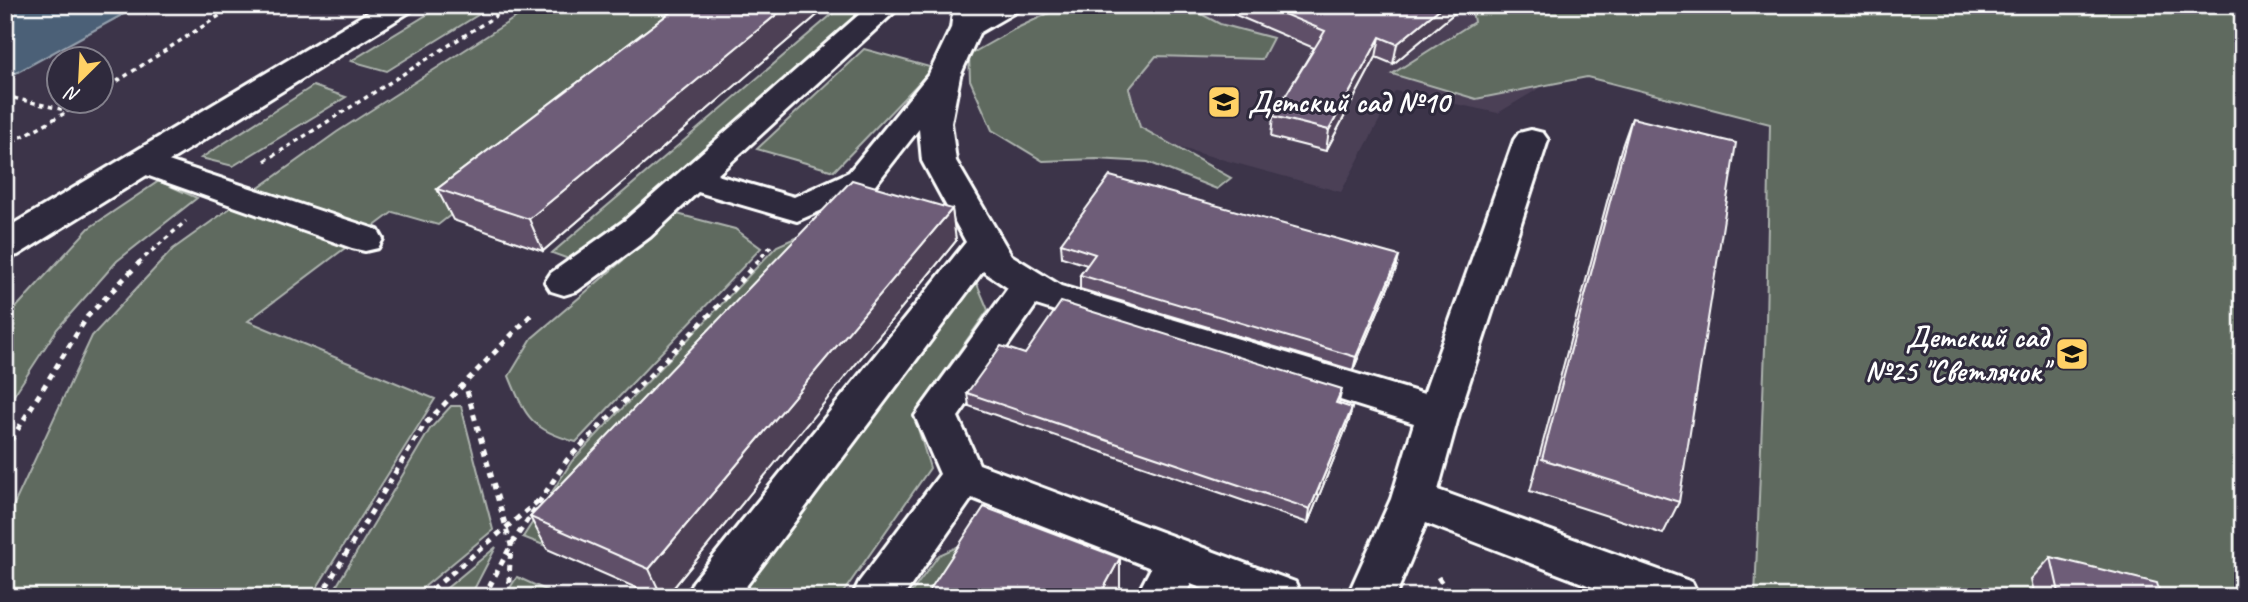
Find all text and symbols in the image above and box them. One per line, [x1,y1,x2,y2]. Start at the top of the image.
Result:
north arrow [46,46,116,116]
text: N [60,80,84,108]
school or university icon: Детский сад №10 [1205,83,1243,121]
place label: Детский сад №10 [1248,83,1453,121]
place label: Детский сад №25 "Светлячок" [1865,318,2055,390]
school or university icon: Детский сад №25 "Светлячок" [2053,335,2091,373]

